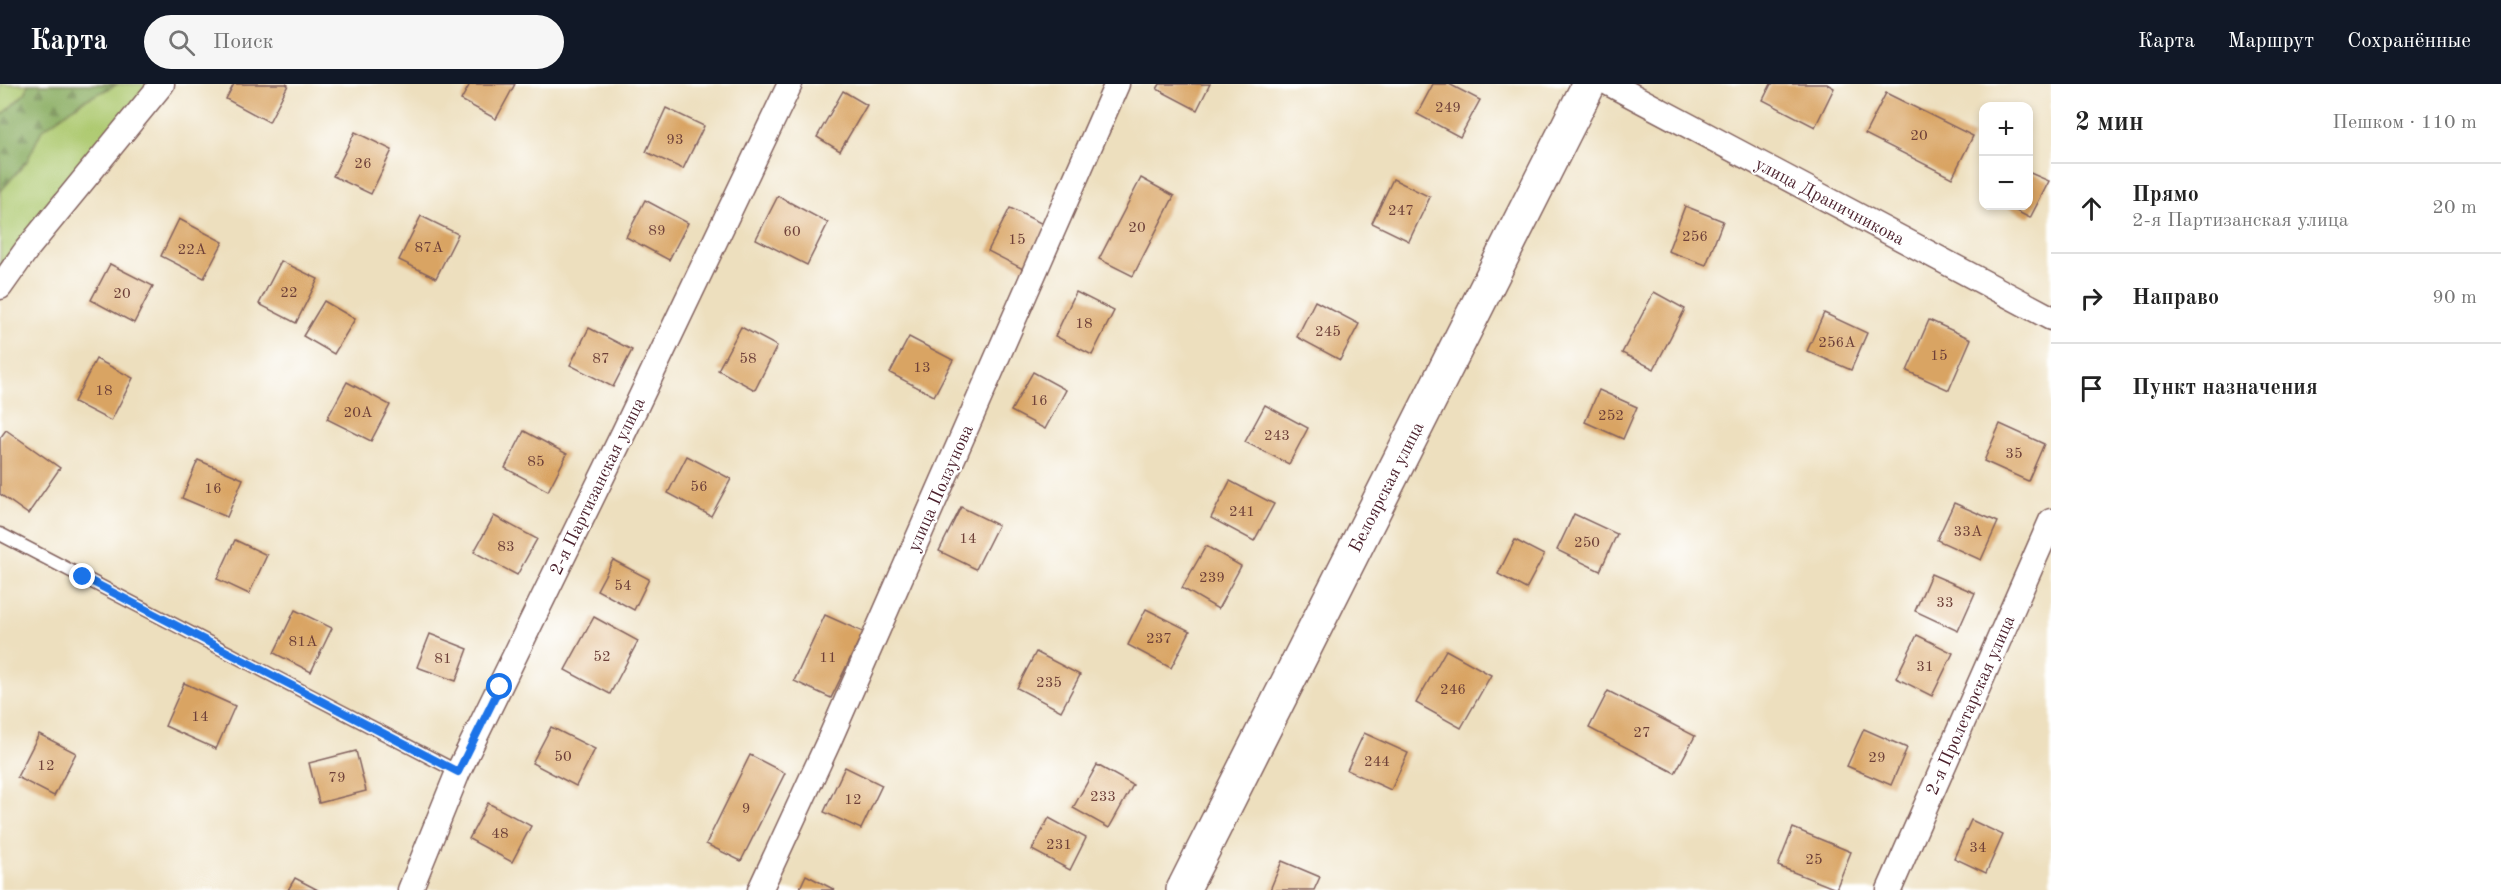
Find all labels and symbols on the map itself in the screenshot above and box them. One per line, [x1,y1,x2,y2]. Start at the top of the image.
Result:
house number: 249 [1435,101,1461,116]
house number: 20 [1910,129,1928,144]
house number: 93 [666,133,684,148]
street label: улица Драничникова [1752,155,1907,249]
house number: 26 [354,157,372,172]
house number: 247 [1388,204,1414,219]
house number: 20 [1128,221,1146,236]
house number: 89 [648,224,666,239]
house number: 60 [783,225,801,240]
house number: 256 [1682,230,1708,245]
house number: 15 [1008,233,1026,248]
house number: 87А [415,241,444,256]
house number: 22А [178,243,207,258]
house number: 22 [280,286,298,301]
house number: 20 [113,287,131,302]
house number: 18 [1075,317,1093,332]
house number: 245 [1315,325,1341,340]
house number: 256А [1818,336,1856,351]
house number: 15 [1930,349,1948,364]
house number: 87 [592,352,610,367]
house number: 58 [739,352,757,367]
house number: 13 [913,361,931,376]
house number: 18 [95,384,113,399]
house number: 16 [1030,394,1048,409]
street label: 2-я Партизанская улица [547,395,649,578]
house number: 20А [344,406,373,421]
house number: 252 [1598,409,1624,424]
street label: Белоярская улица [1346,419,1428,556]
street label: улица Ползунова [905,422,977,555]
house number: 243 [1264,429,1290,444]
house number: 35 [2005,447,2023,462]
house number: 85 [527,455,545,470]
house number: 56 [690,480,708,495]
house number: 16 [204,482,222,497]
house number: 241 [1229,505,1255,520]
house number: 33А [1954,525,1983,540]
house number: 14 [959,532,977,547]
house number: 250 [1574,536,1600,551]
house number: 83 [497,540,515,555]
route end [69,563,95,589]
house number: 239 [1199,571,1225,586]
house number: 54 [614,579,632,594]
house number: 33 [1936,596,1954,611]
street label: 2-я Пролетарская улица [1923,613,2019,798]
house number: 237 [1146,632,1172,647]
house number: 81А [289,635,318,650]
house number: 52 [593,650,611,665]
house number: 11 [819,651,837,666]
house number: 81 [434,652,452,667]
house number: 31 [1916,660,1934,675]
route start [486,673,512,699]
house number: 235 [1036,676,1062,691]
house number: 246 [1440,683,1466,698]
house number: 14 [191,710,209,725]
house number: 27 [1633,726,1651,741]
house number: 50 [554,750,572,765]
house number: 29 [1868,751,1886,766]
house number: 244 [1364,755,1390,770]
house number: 12 [37,759,55,774]
house number: 79 [328,771,346,786]
house number: 233 [1090,790,1116,805]
house number: 12 [844,793,862,808]
house number: 9 [742,802,750,817]
house number: 48 [491,827,509,842]
house number: 231 [1046,838,1072,853]
house number: 34 [1969,841,1987,856]
house number: 25 [1805,853,1823,868]

